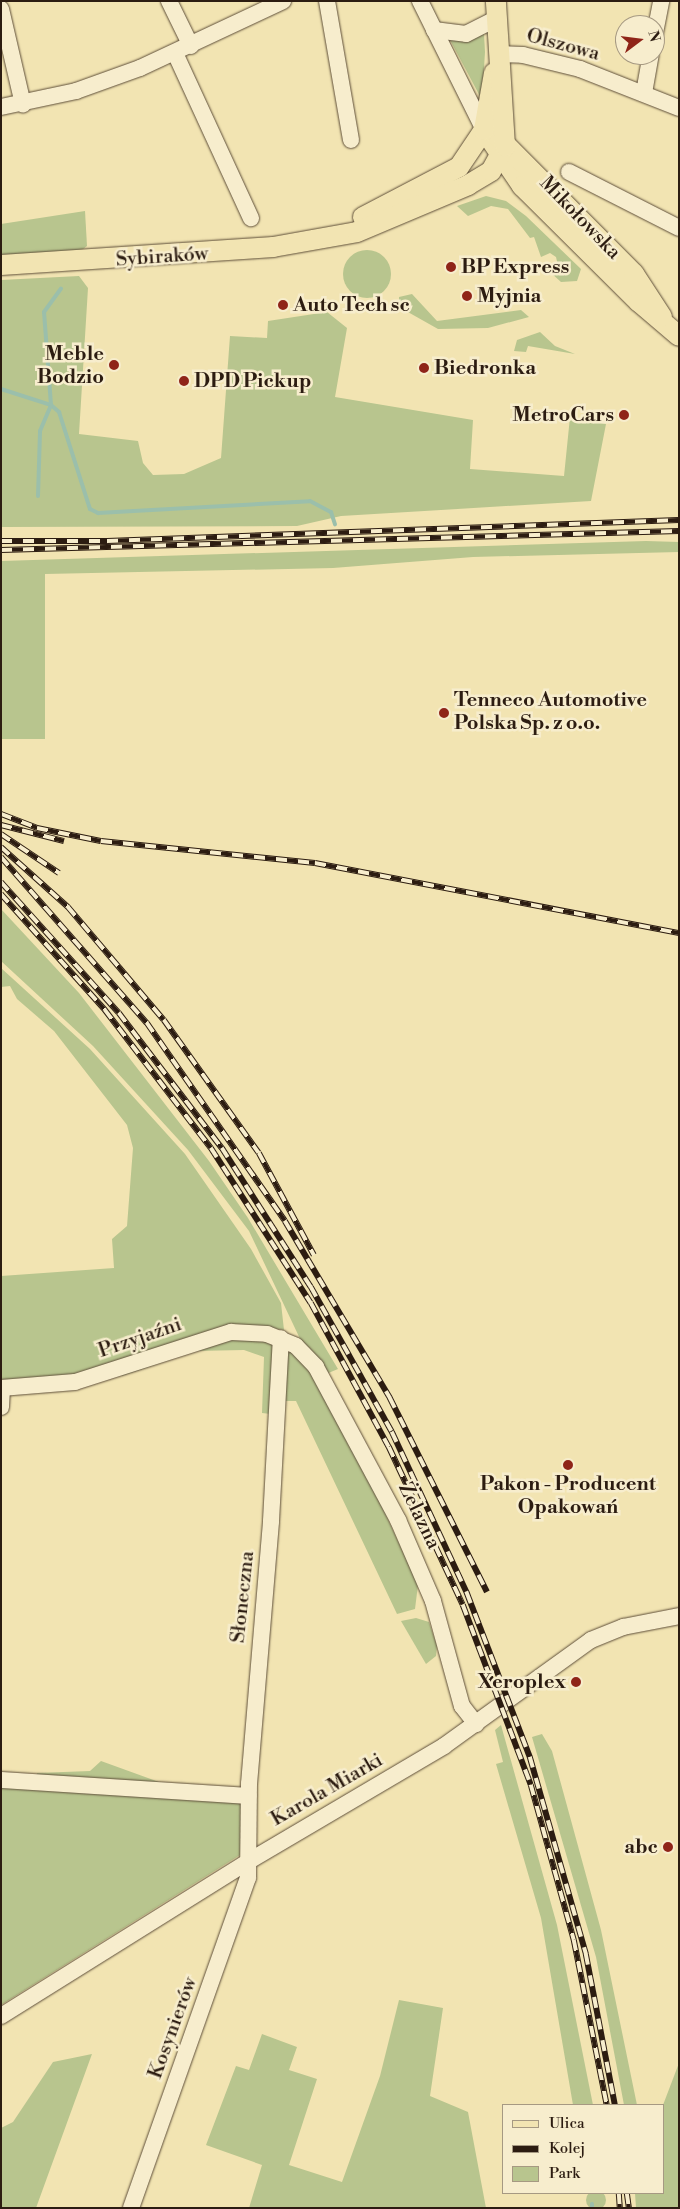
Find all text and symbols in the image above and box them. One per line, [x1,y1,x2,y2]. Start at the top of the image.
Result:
north arrow [615,15,665,65]
street label: Olszowa [524,24,602,66]
text: N [643,29,664,44]
street label: Mikołowska [534,171,626,265]
street label: Sybiraków [115,242,209,272]
place label: BP Express [461,255,569,279]
marker: BP Express [445,261,457,273]
place label: Myjnia [477,284,541,308]
marker: Myjnia [461,290,473,302]
place label: Auto Tech sc [293,293,410,317]
marker: Auto Tech sc [277,299,289,311]
place label: Meble Bodzio [37,342,104,389]
place label: Biedronka [434,356,536,380]
marker: Meble Bodzio [108,359,120,371]
marker: Biedronka [418,362,430,374]
place label: DPD Pickup [194,369,311,393]
marker: DPD Pickup [178,375,190,387]
place label: MetroCars [512,403,614,427]
marker: MetroCars [618,409,630,421]
place label: Tenneco Automotive Polska Sp. z o.o. [454,689,647,736]
marker: Tenneco Automotive Polska Sp. z o.o. [438,707,450,719]
street label: Przyjaźni [95,1313,185,1363]
marker: Pakon - Producent Opakowań [562,1459,574,1471]
place label: Pakon - Producent Opakowań [480,1473,656,1520]
street label: Żelazna [393,1479,445,1553]
street label: Słoneczna [226,1550,260,1644]
place label: Xeroplex [478,1670,566,1694]
marker: Xeroplex [570,1676,582,1688]
street label: Karola Miarki [267,1748,387,1832]
place label: abc [624,1835,658,1859]
marker: abc [662,1841,674,1853]
street label: Kosynierów [144,1974,202,2082]
legend [502,2104,665,2194]
text: Ulica [549,2114,585,2133]
text: Kolej [549,2139,585,2158]
text: Park [549,2164,580,2183]

